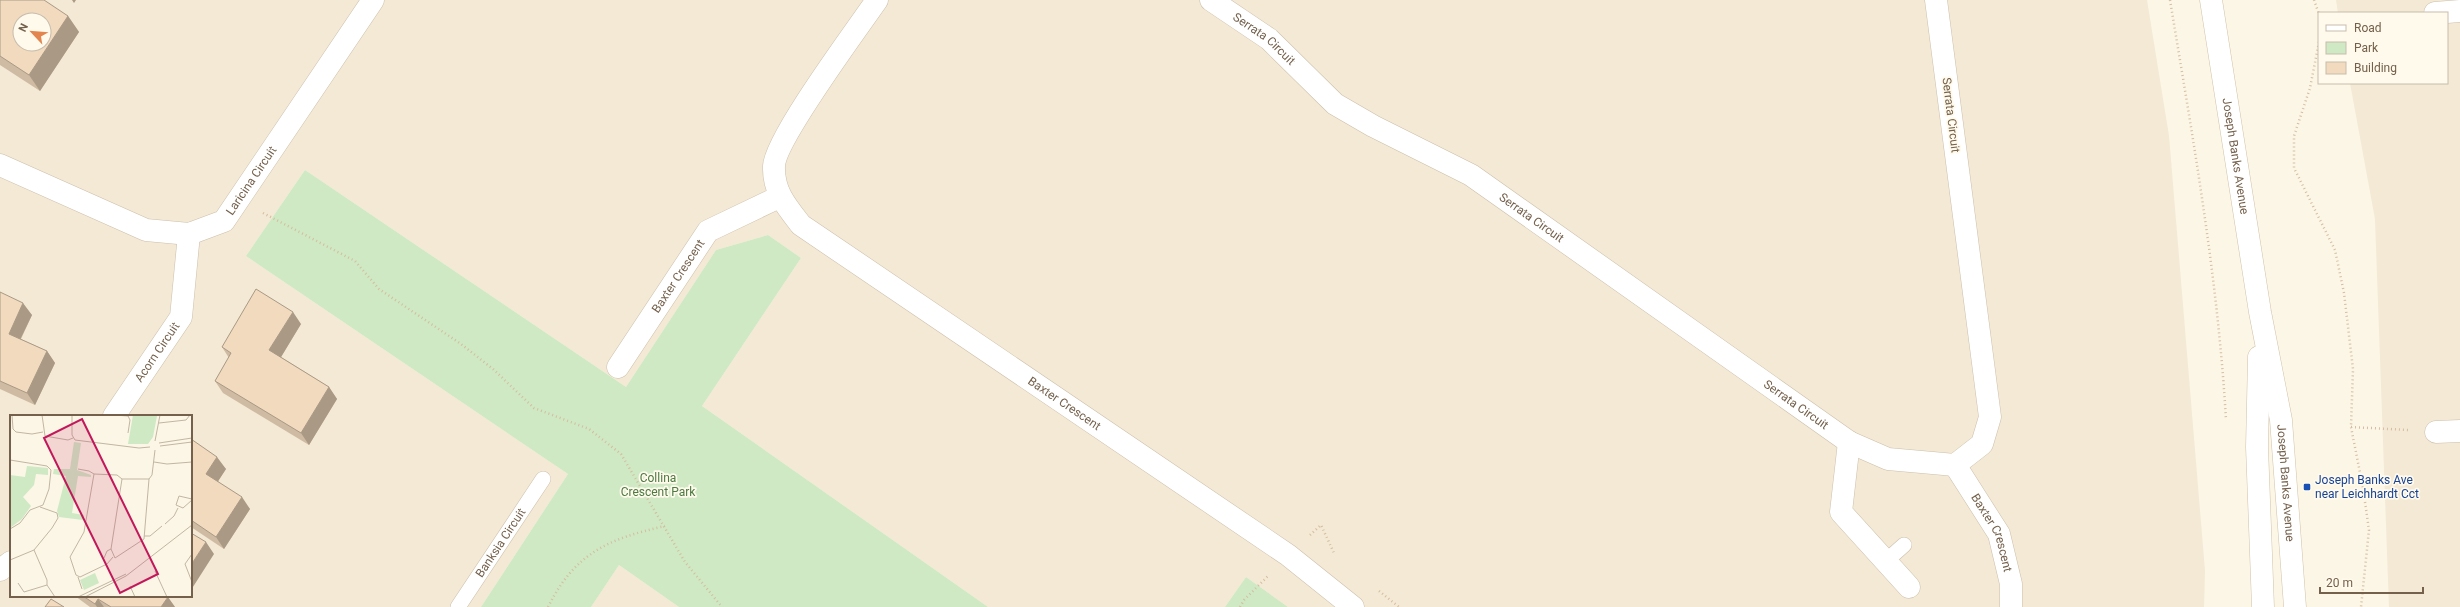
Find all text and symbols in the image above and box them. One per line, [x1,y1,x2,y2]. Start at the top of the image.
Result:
street label: Serrata Circuit [1230,10,1298,68]
north arrow [12,12,52,52]
legend [2318,12,2448,84]
text: N [16,21,31,34]
text: Road [2354,21,2382,35]
text: Park [2354,41,2379,55]
text: Building [2354,61,2397,75]
street label: Serrata Circuit [1939,77,1963,154]
street label: Joseph Banks Avenue [2219,97,2252,215]
street label: Laricina Circuit [223,144,279,218]
street label: Serrata Circuit [1496,190,1567,245]
street label: Baxter Crescent [649,237,707,315]
street label: Acorn Circuit [132,320,182,385]
street label: Baxter Crescent [1025,374,1104,433]
street label: Serrata Circuit [1761,377,1831,432]
inset map [10,415,192,597]
street label: Joseph Banks Avenue [2274,424,2297,542]
park label: Collina Crescent Park [621,471,696,499]
place label: Joseph Banks Ave near Leichhardt Cct [2315,473,2419,501]
marker: Joseph Banks Ave near Leichhardt Cct [2302,482,2312,492]
street label: Baxter Crescent [1968,491,2015,573]
street label: Banksia Circuit [473,506,529,580]
scale bar [2320,569,2423,595]
text: 20 m [2326,576,2353,590]

